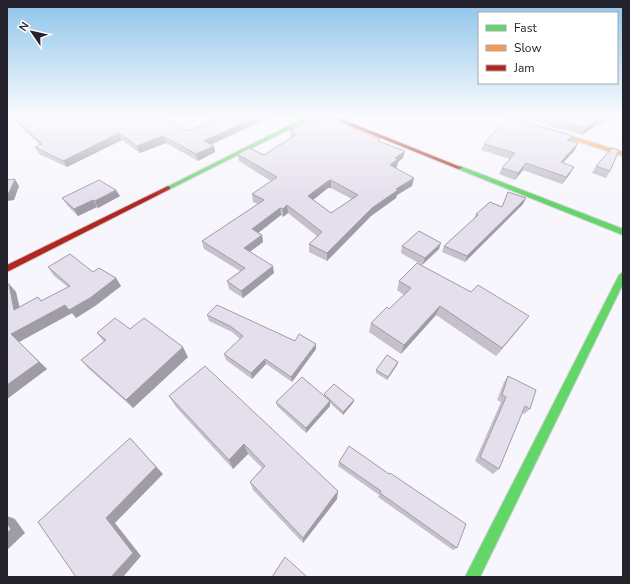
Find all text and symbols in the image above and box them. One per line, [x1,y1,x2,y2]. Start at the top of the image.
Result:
north arrow [12,12,52,52]
legend [478,12,618,84]
text: N [16,19,33,34]
text: Fast [514,20,537,36]
text: Slow [514,40,542,56]
text: Jam [513,60,535,76]

